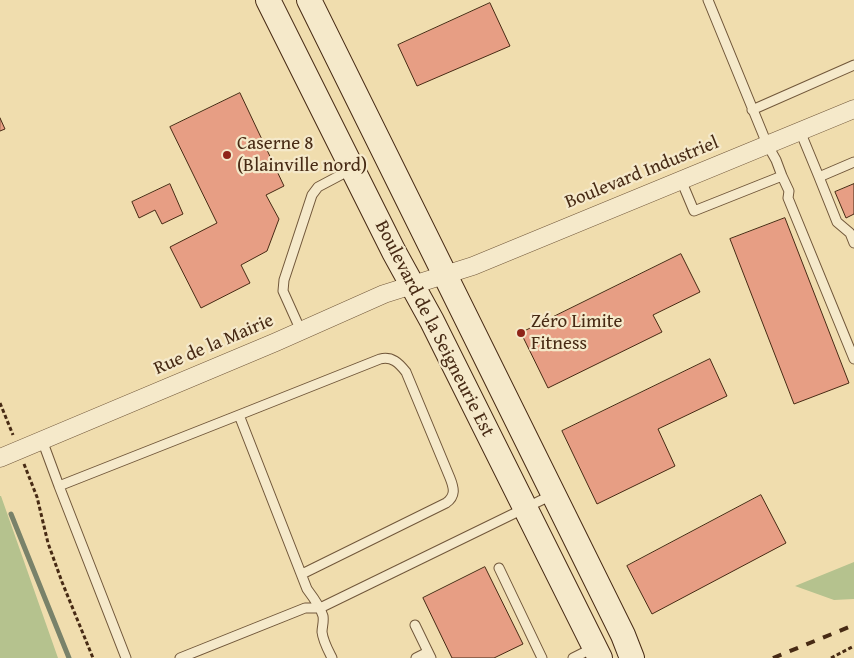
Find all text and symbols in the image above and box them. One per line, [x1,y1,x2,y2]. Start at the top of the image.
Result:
street label: Boulevard Industriel [562,132,722,214]
place label: Caserne 8 (Blainville nord) [237,133,367,177]
marker: Caserne 8 (Blainville nord) [221,149,233,161]
street label: Boulevard de la Seigneurie Est [369,217,499,441]
street label: Rue de la Mairie [151,309,277,381]
place label: Zéro Limite Fitness [531,311,622,355]
marker: Zéro Limite Fitness [515,327,527,339]

